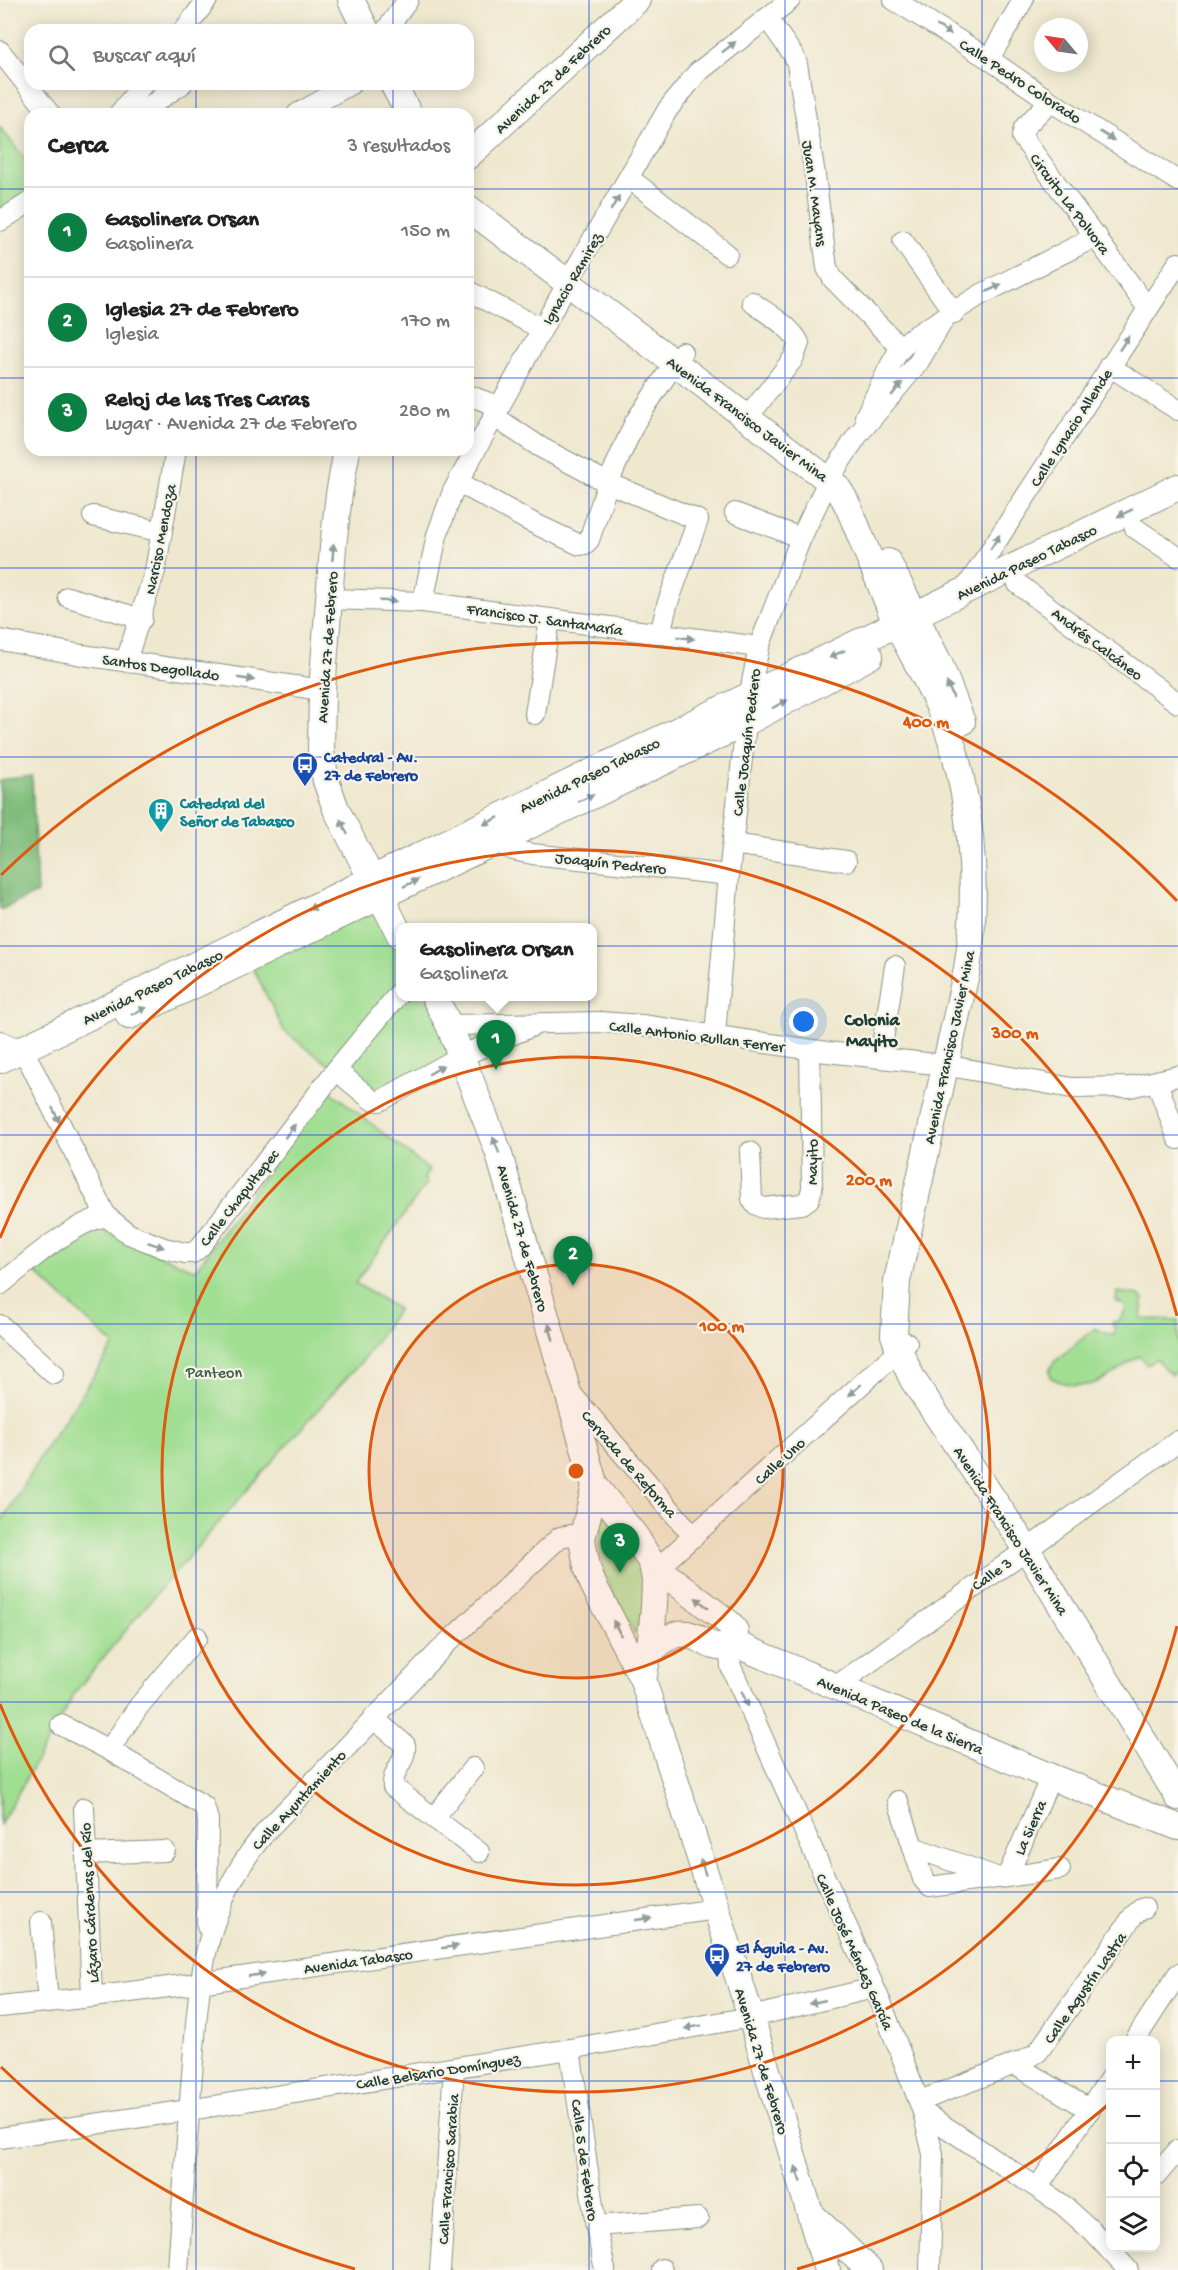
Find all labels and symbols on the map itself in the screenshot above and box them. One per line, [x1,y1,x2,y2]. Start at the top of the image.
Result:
north arrow [1034,18,1088,72]
street label: Avenida 27 de Febrero [492,22,616,139]
one-way arrow [936,25,952,36]
street label: Calle Pedro Colorado [954,36,1084,130]
one-way arrow [721,42,736,54]
one-way arrow [1099,131,1115,142]
street label: Juan M. Mayans [796,139,830,249]
street label: Circuito La Polvora [1024,151,1113,260]
one-way arrow [609,195,620,211]
street label: Ignacio Ramirez [540,229,609,329]
one-way arrow [985,284,1003,294]
one-way arrow [1119,335,1130,351]
street label: Avenida Francisco Javier Mina [661,354,831,488]
street label: Calle Ignacio Allende [1028,366,1119,492]
one-way arrow [890,381,903,397]
street label: Narciso Mendoza [142,482,183,597]
one-way arrow [1117,508,1134,517]
street label: Avenida Paseo Tabasco [954,522,1101,606]
one-way arrow [990,534,1001,550]
one-way arrow [328,543,338,562]
street label: Avenida 27 de Febrero [315,571,344,724]
one-way arrow [379,596,398,606]
street label: Francisco J. SantaMaría [464,601,625,642]
street label: Andrés Calcáneo [1046,605,1145,686]
one-way arrow [677,633,696,642]
one-way arrow [829,649,846,658]
street label: Santos Degollado [101,652,220,687]
street label: Calle Joaquín Pedrero [730,668,767,817]
one-way arrow [237,674,256,683]
one-way arrow [945,681,955,699]
one-way arrow [772,699,789,709]
text: 400 m [902,713,949,734]
street label: Avenida Paseo Tabasco [517,735,664,819]
bus stop icon: Catedral - Av. 27 de Febrero [290,750,320,788]
place label: Catedral - Av. 27 de Febrero [323,750,419,787]
one-way arrow [578,794,595,803]
building icon: Catedral del Señor de Tabasco [146,796,176,834]
place label: Catedral del Señor de Tabasco [179,796,295,833]
one-way arrow [483,816,500,825]
one-way arrow [340,818,349,835]
street label: Joaquín Pedrero [554,850,667,881]
one-way arrow [402,878,419,888]
one-way arrow [307,901,324,910]
street label: Avenida Paseo Tabasco [80,947,227,1031]
street label: Avenida Francisco Javier Mina [922,948,981,1146]
one-way arrow [131,1007,148,1016]
your location [789,1007,818,1036]
district label: Colonia Mayito [844,1011,900,1053]
street label: Calle Antonio Rullan Ferrer [608,1018,787,1059]
pin: 1 [476,1020,516,1070]
text: 300 m [991,1024,1039,1045]
one-way arrow [428,1065,445,1075]
one-way arrow [51,1107,60,1124]
one-way arrow [283,1123,296,1139]
one-way arrow [490,1136,500,1154]
street label: Mayito [805,1139,824,1185]
street label: Calle Chapultepec [197,1146,285,1252]
street label: Avenida 27 de Febrero [491,1163,551,1315]
text: 200 m [846,1171,892,1192]
pin: 2 [554,1236,592,1286]
one-way arrow [147,1241,165,1250]
text: 100 m [699,1317,745,1338]
one-way arrow [546,1323,555,1341]
park label: Panteon [185,1365,242,1384]
one-way arrow [848,1383,863,1397]
street label: Cerrada de Reforma [575,1408,680,1524]
street label: Calle Uno [752,1435,811,1490]
street label: Avenida Francisco Javier Mina [947,1444,1071,1621]
centre of rings [566,1461,586,1481]
pin: 3 [600,1524,640,1573]
street label: Calle 3 [969,1555,1017,1597]
one-way arrow [694,1596,710,1609]
one-way arrow [612,1620,621,1637]
street label: Avenida Paseo de la Sierra [814,1674,987,1761]
one-way arrow [740,1690,750,1708]
street label: Calle Ayuntamiento [249,1747,352,1855]
street label: La Sierra [1012,1797,1053,1859]
street label: Lázaro Cárdenas del Río [78,1822,105,1983]
one-way arrow [698,1858,707,1876]
street label: Calle José Méndez García [810,1871,896,2035]
one-way arrow [634,1915,653,1924]
street label: Calle Agustín Lastra [1041,1929,1133,2048]
place label: El Águila - Av. 27 de Febrero [736,1939,831,1978]
bus stop icon: El Águila - Av. 27 de Febrero [702,1941,732,1979]
one-way arrow [441,1942,460,1951]
street label: Avenida Tabasco [303,1946,414,1981]
one-way arrow [248,1970,267,1979]
street label: Avenida 27 de Febrero [728,1987,791,2137]
one-way arrow [808,1997,826,2007]
one-way arrow [683,2023,702,2032]
street label: Calle Belsario Domínguez [355,2051,523,2096]
street label: Calle Francisco Sarabia [436,2092,465,2245]
street label: Calle 5 de Febrero [565,2098,601,2223]
one-way arrow [793,2165,802,2183]

